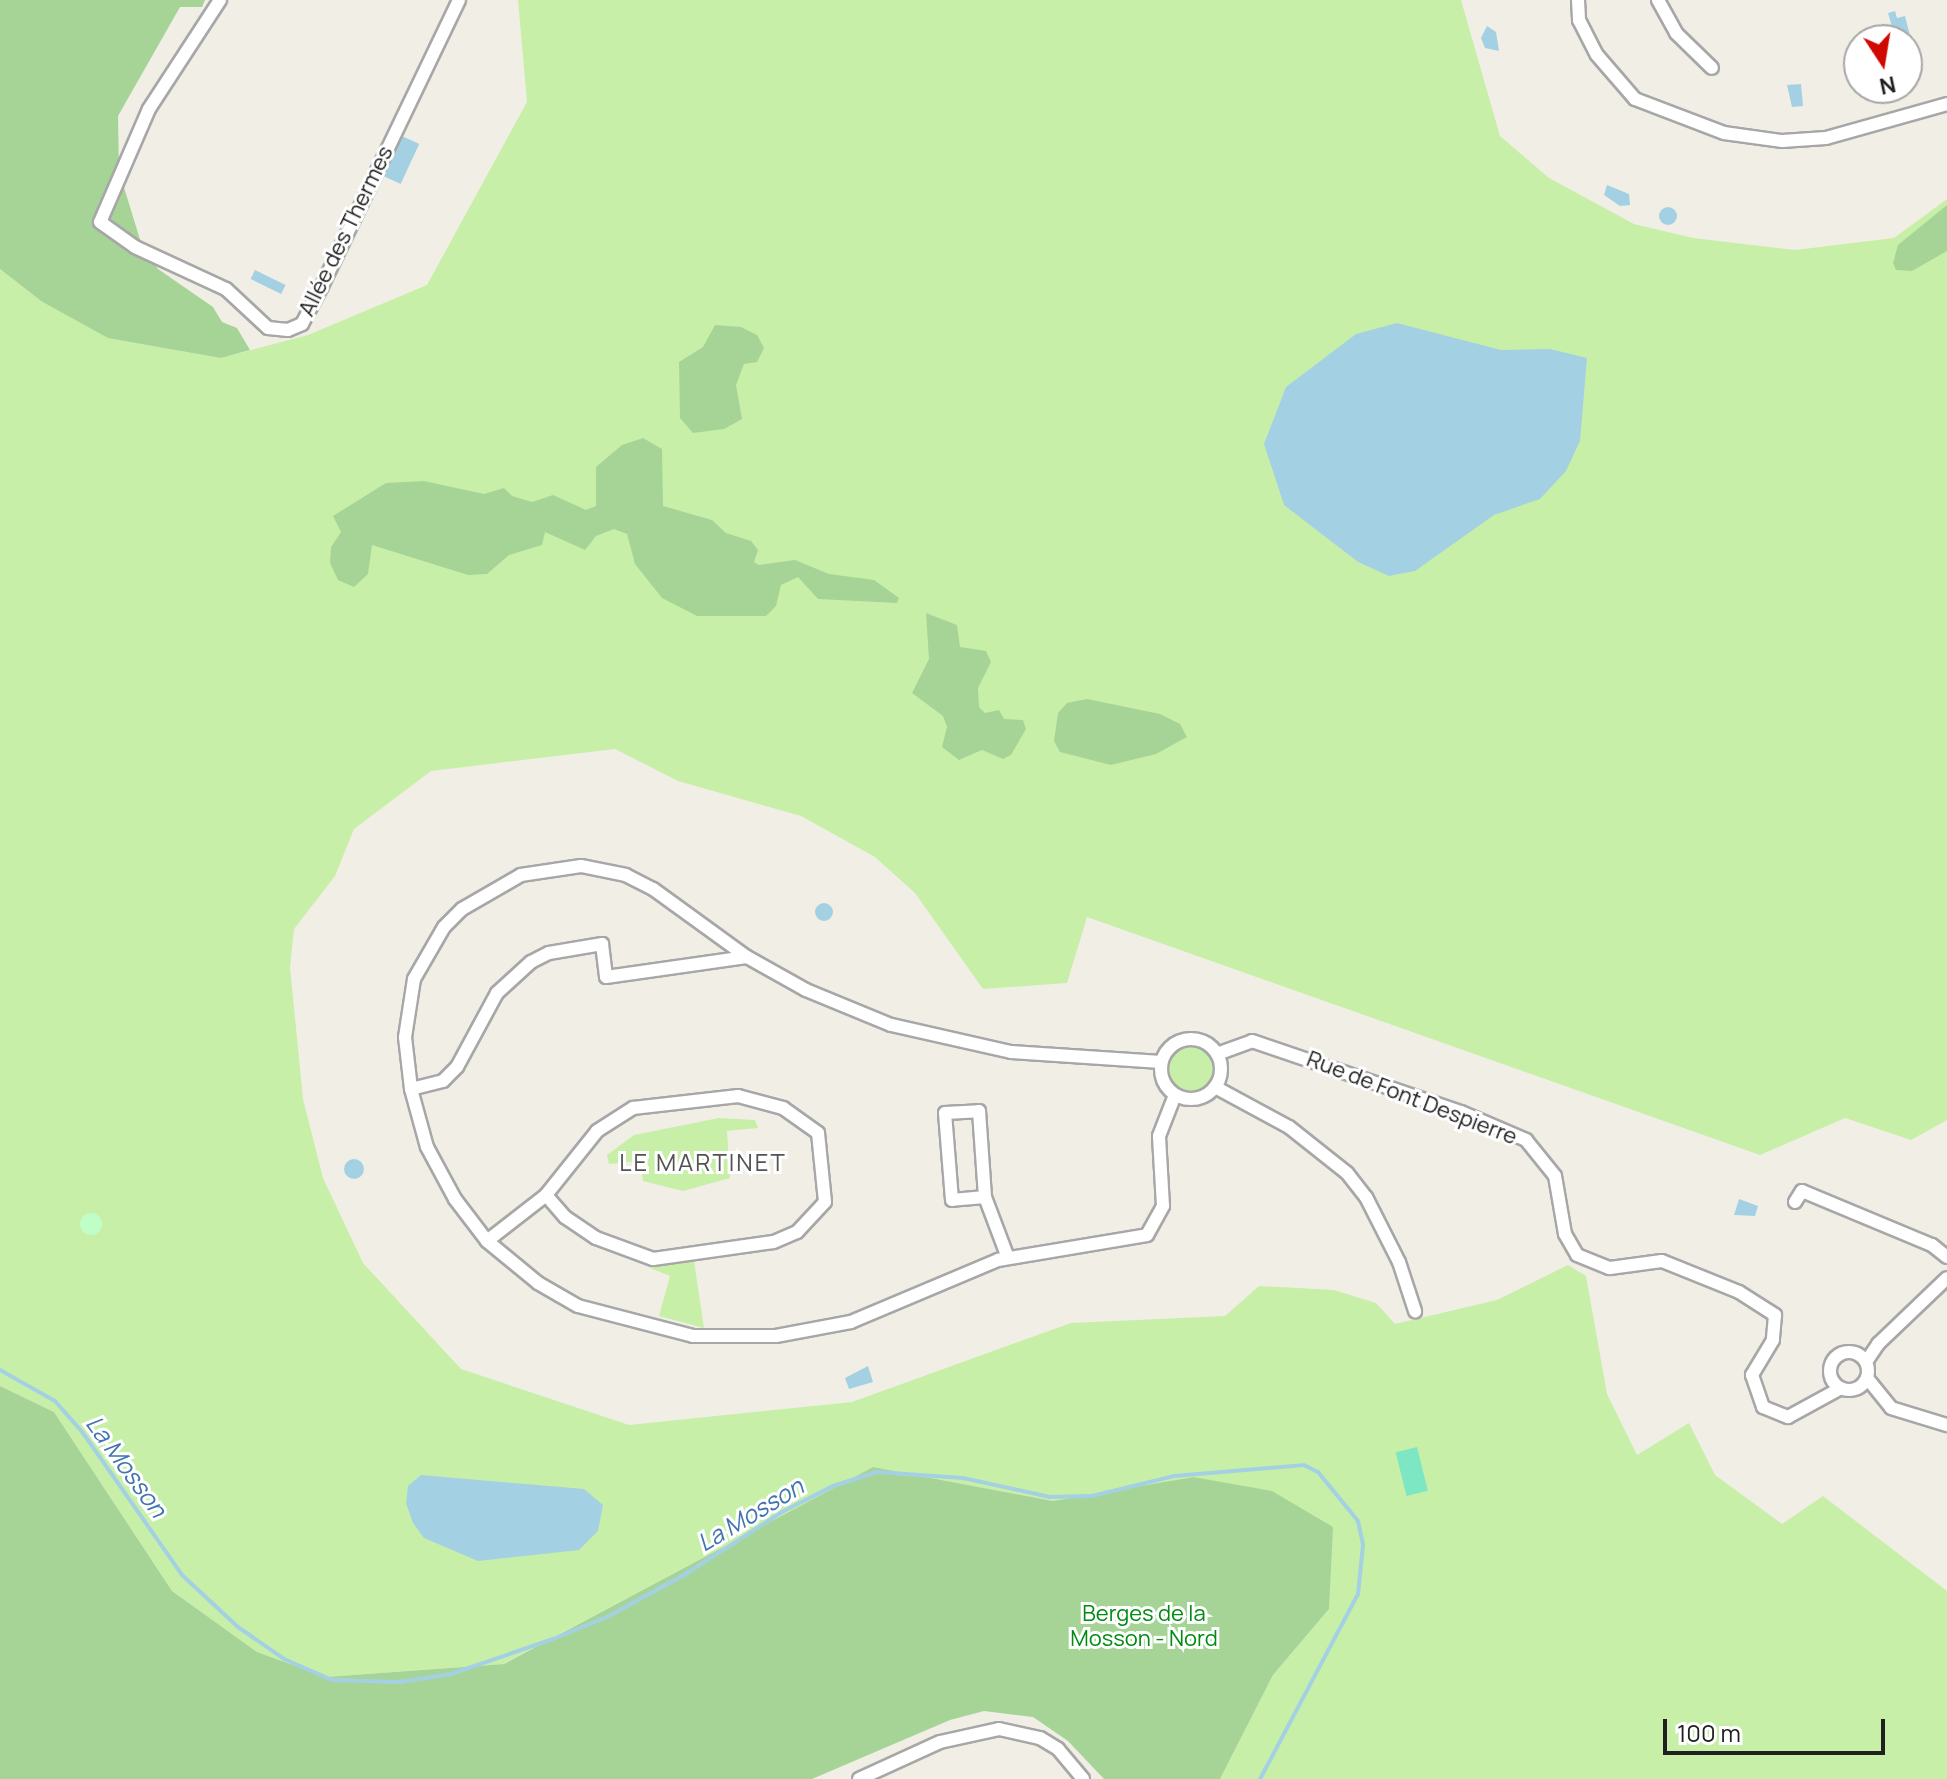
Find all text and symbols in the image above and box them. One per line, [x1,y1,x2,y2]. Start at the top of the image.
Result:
north arrow [1843,24,1923,104]
text: N [1877,69,1898,102]
street label: Allée des Thermes [293,142,399,320]
street label: Rue de Font Despierre [1303,1046,1521,1150]
district label: LE MARTINET [619,1148,787,1176]
water label: La Mosson [81,1410,173,1522]
water label: La Mosson [692,1471,808,1557]
park label: Berges de la Mosson - Nord [1070,1600,1218,1652]
scale bar [1667,1703,1889,1753]
text: 100 m [1677,1716,1741,1749]

